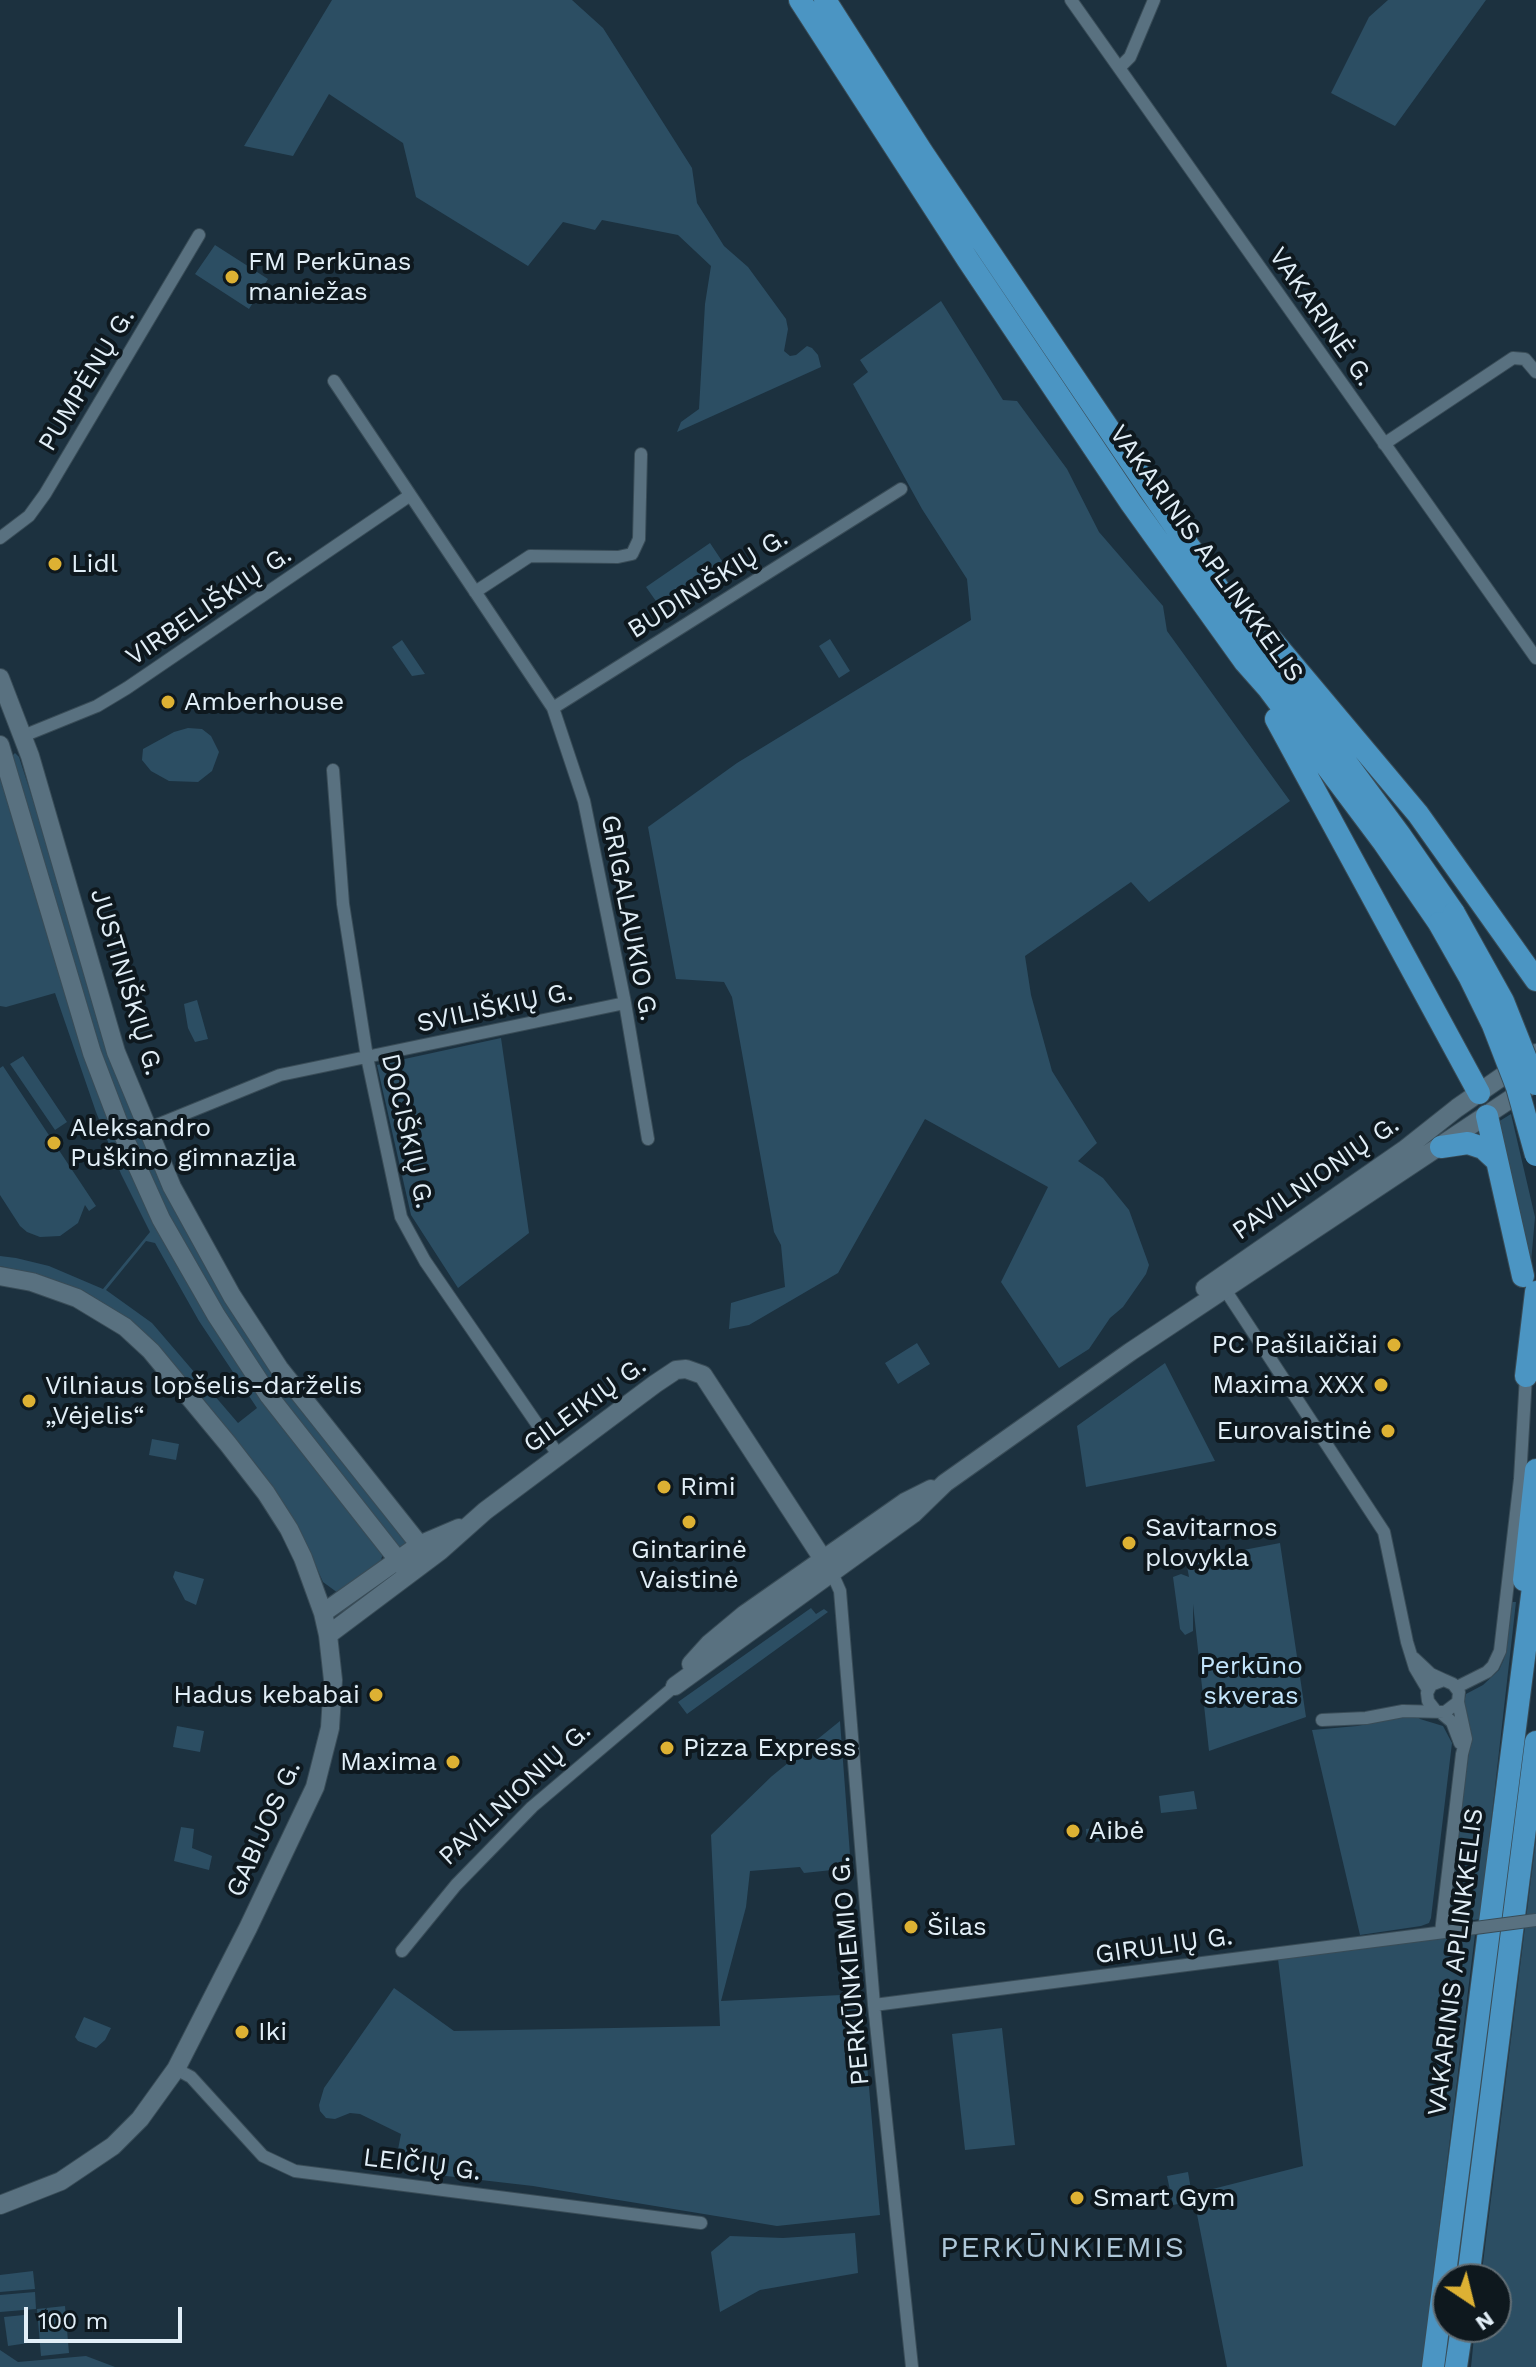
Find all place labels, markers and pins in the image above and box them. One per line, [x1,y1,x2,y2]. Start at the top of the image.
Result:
place label: FM Perkūnas maniežas [248,246,411,308]
marker: FM Perkūnas maniežas [223,268,241,286]
place label: Lidl [71,548,118,580]
marker: Lidl [46,555,64,573]
place label: Amberhouse [184,686,344,718]
marker: Amberhouse [159,693,177,711]
place label: Aleksandro Puškino gimnazija [70,1112,297,1174]
marker: Aleksandro Puškino gimnazija [45,1134,63,1152]
place label: PC Pašilaičiai [1212,1329,1378,1361]
marker: PC Pašilaičiai [1385,1336,1403,1354]
place label: Maxima XXX [1212,1369,1365,1401]
place label: Vilniaus lopšelis-darželis „Vėjelis“ [45,1370,362,1432]
marker: Maxima XXX [1372,1376,1390,1394]
marker: Vilniaus lopšelis-darželis „Vėjelis“ [20,1392,38,1410]
place label: Eurovaistinė [1217,1415,1372,1447]
marker: Eurovaistinė [1379,1422,1397,1440]
place label: Rimi [680,1471,736,1503]
marker: Rimi [655,1478,673,1496]
place label: Savitarnos plovykla [1145,1512,1278,1574]
marker: Gintarinė Vaistinė [680,1513,698,1531]
place label: Gintarinė Vaistinė [631,1534,747,1596]
marker: Savitarnos plovykla [1120,1534,1138,1552]
place label: Hadus kebabai [173,1679,360,1711]
marker: Hadus kebabai [367,1686,385,1704]
place label: Pizza Express [683,1732,856,1764]
marker: Pizza Express [658,1739,676,1757]
place label: Maxima [340,1746,437,1778]
marker: Maxima [444,1753,462,1771]
place label: Aibė [1089,1815,1144,1847]
marker: Aibė [1064,1822,1082,1840]
place label: Šilas [927,1911,987,1943]
marker: Šilas [902,1918,920,1936]
place label: Iki [258,2016,287,2048]
marker: Iki [233,2023,251,2041]
place label: Smart Gym [1093,2182,1235,2214]
marker: Smart Gym [1068,2189,1086,2207]

